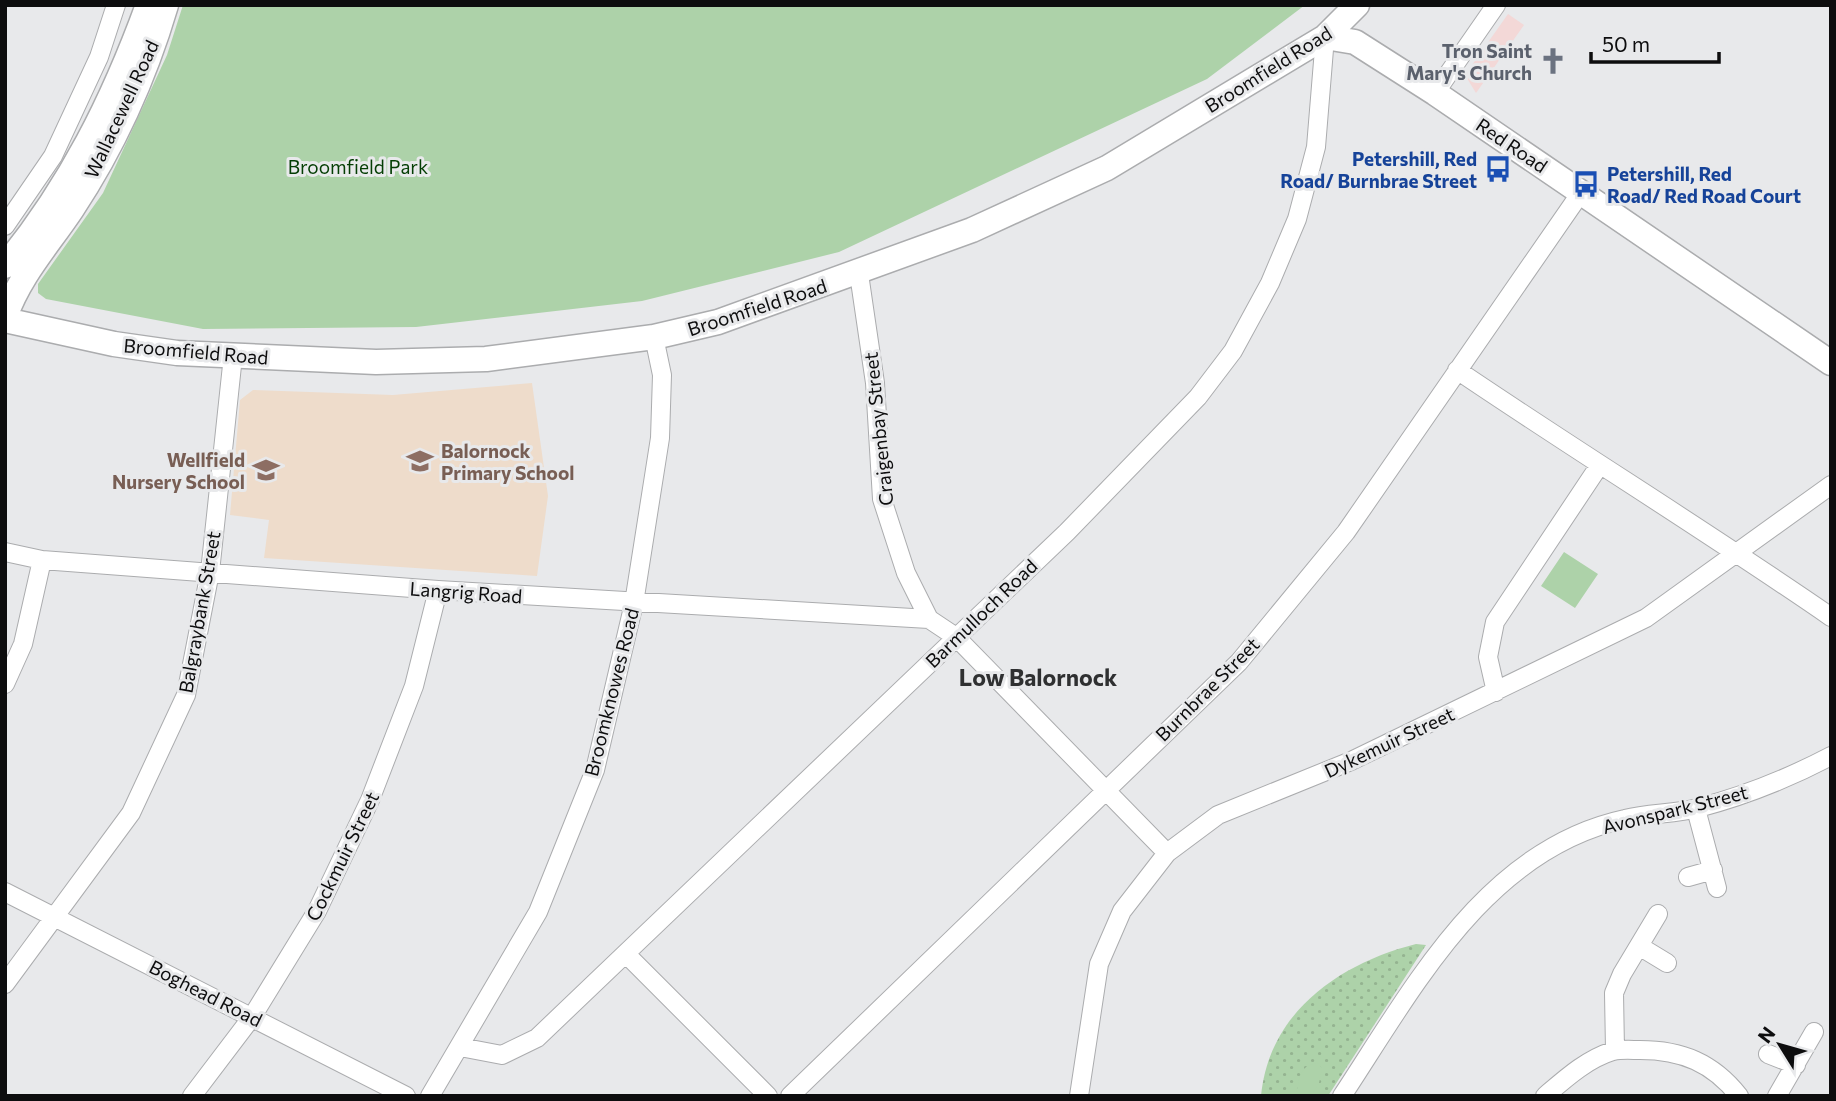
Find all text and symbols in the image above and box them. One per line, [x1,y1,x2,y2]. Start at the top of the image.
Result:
street label: Broomfield Road [1200,21,1336,117]
scale bar [1591,21,1719,65]
text: 50 m [1602,31,1650,56]
street label: Wallacewell Road [79,36,163,182]
place label: Tron Saint Mary's Church [1406,39,1532,84]
church icon: Tron Saint Mary's Church [1538,46,1568,76]
street label: Red Road [1472,113,1552,177]
place label: Petershill, Red Road/ Burnbrae Street [1280,147,1477,192]
bus stop icon: Petershill, Red Road/ Burnbrae Street [1483,154,1513,184]
park label: Broomfield Park [288,155,428,178]
place label: Petershill, Red Road/ Red Road Court [1607,162,1801,207]
bus stop icon: Petershill, Red Road/ Red Road Court [1571,169,1601,199]
street label: Broomfield Road [684,274,830,340]
street label: Broomfield Road [123,333,269,369]
street label: Craigenbay Street [858,351,898,507]
place label: Balornock Primary School [441,439,574,484]
school or university icon: Balornock Primary School [405,446,435,476]
place label: Wellfield Nursery School [112,448,245,493]
school or university icon: Wellfield Nursery School [251,455,281,485]
street label: Balgraybank Street [173,529,225,695]
street label: Barmulloch Road [920,554,1042,672]
street label: Langrig Road [409,577,523,607]
street label: Broomknowes Road [579,605,643,779]
street label: Burnbrae Street [1150,632,1264,746]
district label: Low Balornock [959,663,1117,691]
street label: Dykemuir Street [1320,702,1458,782]
street label: Avonspark Street [1600,780,1750,838]
street label: Cockmuir Street [301,787,383,924]
street label: Boghead Road [146,955,266,1031]
north arrow [1745,1010,1815,1080]
text: N [1753,1022,1780,1047]

